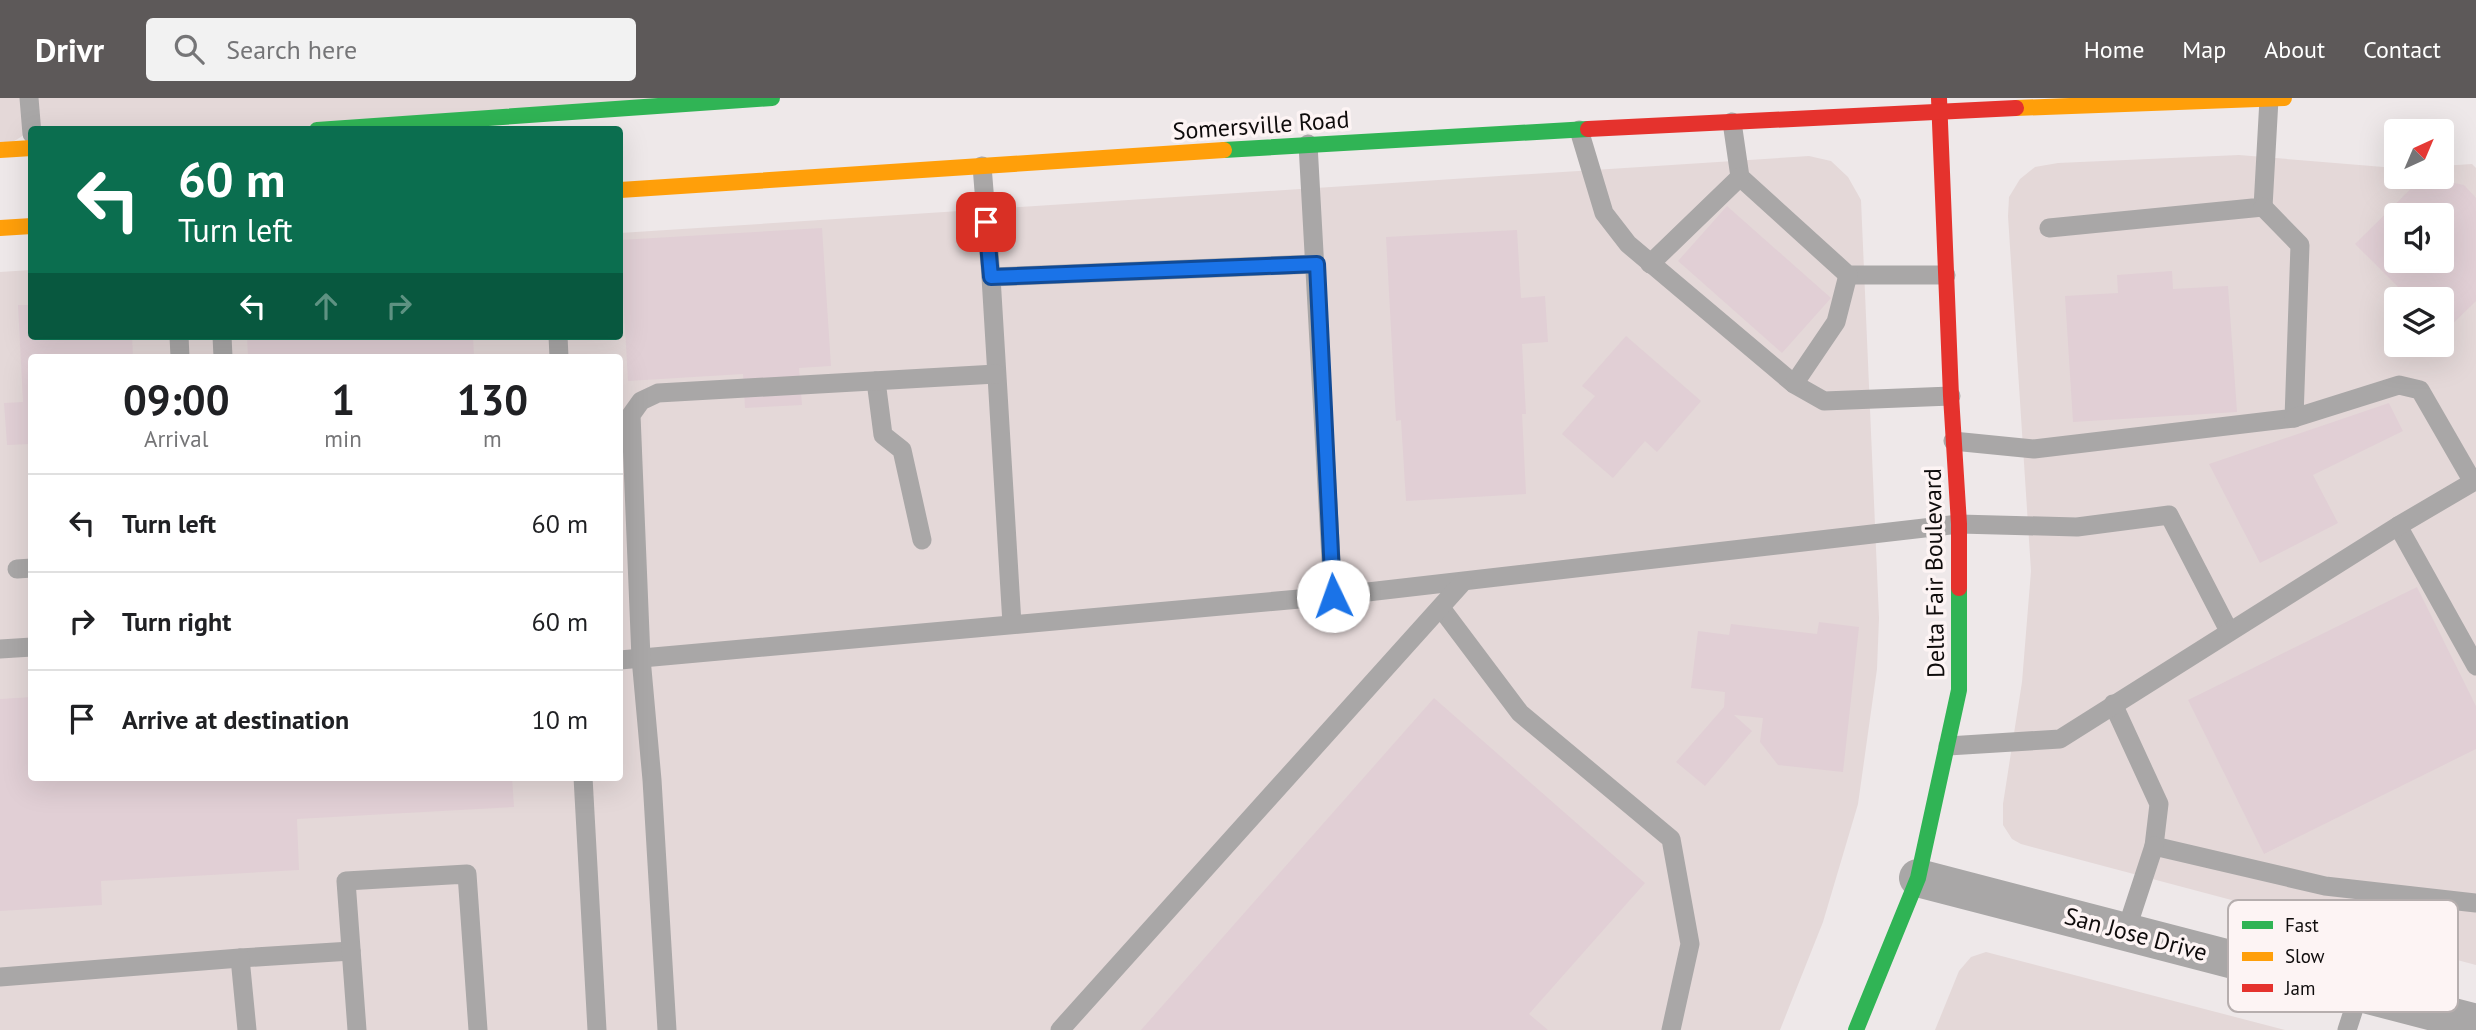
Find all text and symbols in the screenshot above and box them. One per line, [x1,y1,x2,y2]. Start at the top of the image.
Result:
search box [146,18,636,81]
text: Drivr [35,28,104,71]
icon: search [170,30,208,68]
text: Search here [226,33,357,66]
text: Home [2084,34,2144,65]
text: Map [2182,34,2226,65]
text: About [2264,34,2325,65]
text: Contact [2363,34,2441,65]
street label: Somersville Road [1172,103,1350,147]
north arrow [2384,119,2454,189]
map controls [2384,119,2454,357]
text: 60 m [178,147,285,211]
icon: left [63,154,154,245]
pin [956,192,1016,252]
icon: arrive [967,203,1005,241]
button: sound [2384,203,2454,273]
text: Turn left [178,209,293,251]
icon: left [234,287,272,325]
icon: ahead [307,287,345,325]
icon: right [380,287,418,325]
button: layers [2384,287,2454,357]
text: 09:00 [123,372,229,427]
text: 1 [331,372,355,427]
text: 130 [457,372,528,427]
text: Arrival [144,424,208,453]
text: min [324,424,362,453]
text: m [483,424,502,453]
street label: Delta Fair Boulevard [1917,468,1951,678]
icon: left [63,504,101,542]
text: Turn left [122,507,216,540]
text: 60 m [532,507,588,540]
position arrow [1296,559,1370,633]
icon: right [63,602,101,640]
text: Turn right [122,605,231,638]
text: 60 m [532,605,588,638]
icon: arrive [63,700,101,738]
text: Arrive at destination [122,703,349,736]
text: 10 m [532,703,588,736]
street label: San Jose Drive [2061,900,2211,968]
legend [2228,900,2458,1012]
text: Fast [2285,913,2319,937]
text: Slow [2285,944,2325,968]
text: Jam [2284,976,2315,1000]

